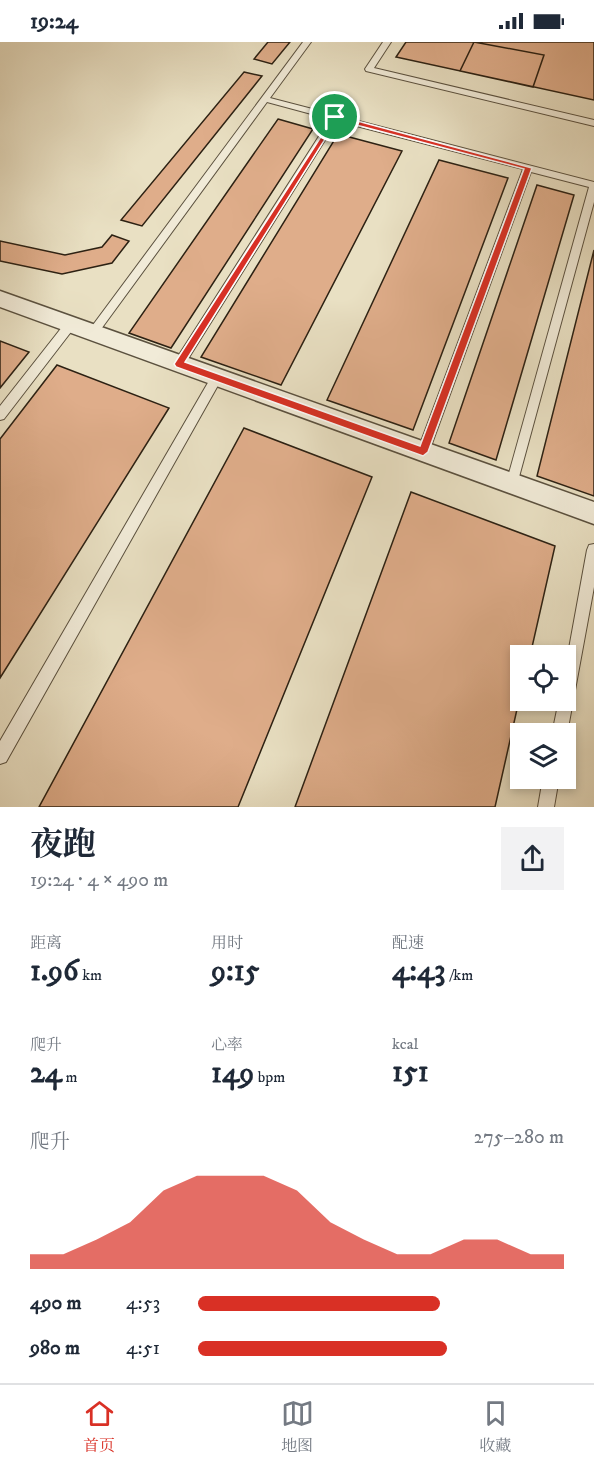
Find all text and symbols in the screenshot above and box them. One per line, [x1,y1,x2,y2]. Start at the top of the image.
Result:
text: 19:24 [30,8,78,35]
pin [309,91,360,142]
icon: arrive [318,100,351,133]
map controls [510,645,576,789]
button: locate [510,645,576,711]
button: layers [510,723,576,789]
text: 夜跑 [30,825,96,866]
button: share [501,827,564,890]
text: 19:24 · 4 × 490 m [30,868,168,893]
text: 距离 [30,933,62,953]
text: 用时 [211,933,243,953]
text: 配速 [392,933,424,953]
text: 1.96 [30,953,79,990]
text: 9:15 [211,953,260,990]
text: 4:43 [392,953,446,990]
text: km [79,965,102,985]
text: /km [446,965,473,985]
text: kcal [392,1034,418,1054]
text: 爬升 [30,1035,62,1055]
text: 心率 [211,1035,243,1055]
text: 151 [392,1054,429,1091]
text: 24 [30,1055,62,1092]
text: 149 [211,1055,254,1092]
text: m [62,1067,77,1087]
text: bpm [254,1067,285,1087]
text: 275–280 m [474,1125,564,1150]
text: 爬升 [30,1130,70,1155]
text: 490 m [30,1291,82,1316]
text: 4:53 [126,1291,160,1316]
text: 980 m [30,1336,80,1361]
text: 4:51 [126,1336,160,1361]
tab: 首页 [83,1397,116,1456]
tab: 地图 [281,1397,314,1456]
tab: 收藏 [479,1397,512,1456]

